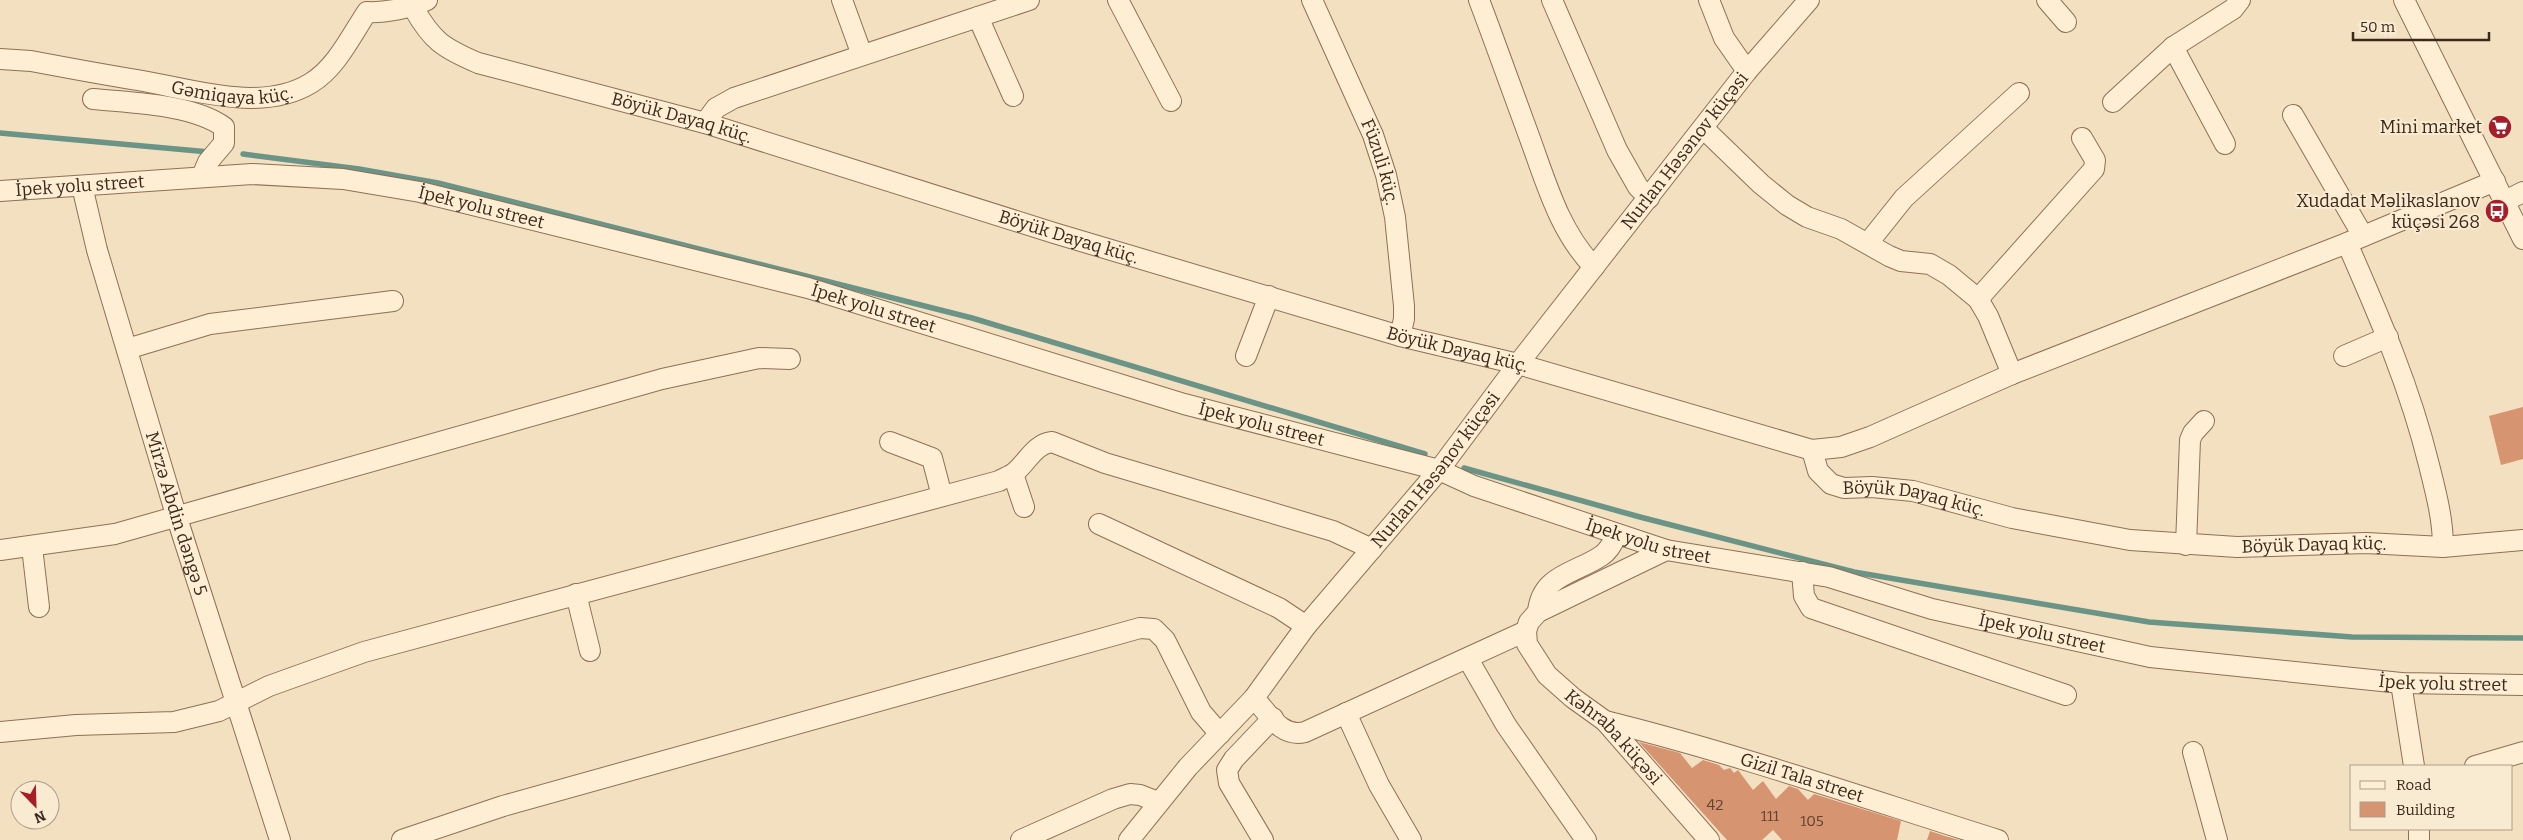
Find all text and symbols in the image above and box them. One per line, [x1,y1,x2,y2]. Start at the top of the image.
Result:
scale bar [2353,10,2489,42]
text: 50 m [2360,18,2396,36]
street label: Nurlan Həsənov küçəsi [1616,68,1753,234]
street label: Gəmiqaya küç. [169,76,295,109]
street label: Böyük Dayaq küç. [609,88,755,148]
supermarket icon: Mini market [2487,114,2513,140]
street label: Füzuli küç. [1356,115,1403,207]
place label: Mini market [2380,116,2482,138]
street label: İpek yolu street [15,170,145,201]
street label: İpek yolu street [416,181,547,233]
place label: Xudadat Məlikaslanov küçəsi 268 [2296,190,2480,233]
bus stop icon: Xudadat Məlikaslanov küçəsi 268 [2484,198,2510,224]
street label: Böyük Dayaq küç. [996,205,1141,269]
street label: İpek yolu street [808,279,939,338]
street label: Böyük Dayaq küç. [1384,322,1531,377]
street label: Nurlan Həsənov küçəsi [1366,388,1504,552]
street label: İpek yolu street [1196,397,1327,451]
street label: Mirzə Abdin dəngə 5 [141,429,212,598]
street label: Böyük Dayaq küç. [1842,476,1988,521]
street label: İpek yolu street [1583,513,1713,568]
street label: Böyük Dayaq küç. [2241,532,2387,558]
street label: İpek yolu street [1977,609,2108,658]
street label: İpek yolu street [2377,670,2508,696]
street label: Kəhraba küçəsi [1560,685,1667,789]
street label: Gizil Tala street [1738,748,1867,807]
legend [2350,765,2513,830]
text: Road [2396,776,2431,794]
north arrow [10,780,60,830]
house number: 42 [1707,796,1723,814]
text: Building [2396,801,2455,819]
text: N [31,807,48,827]
house number: 111 [1761,807,1779,825]
house number: 105 [1800,812,1824,830]

